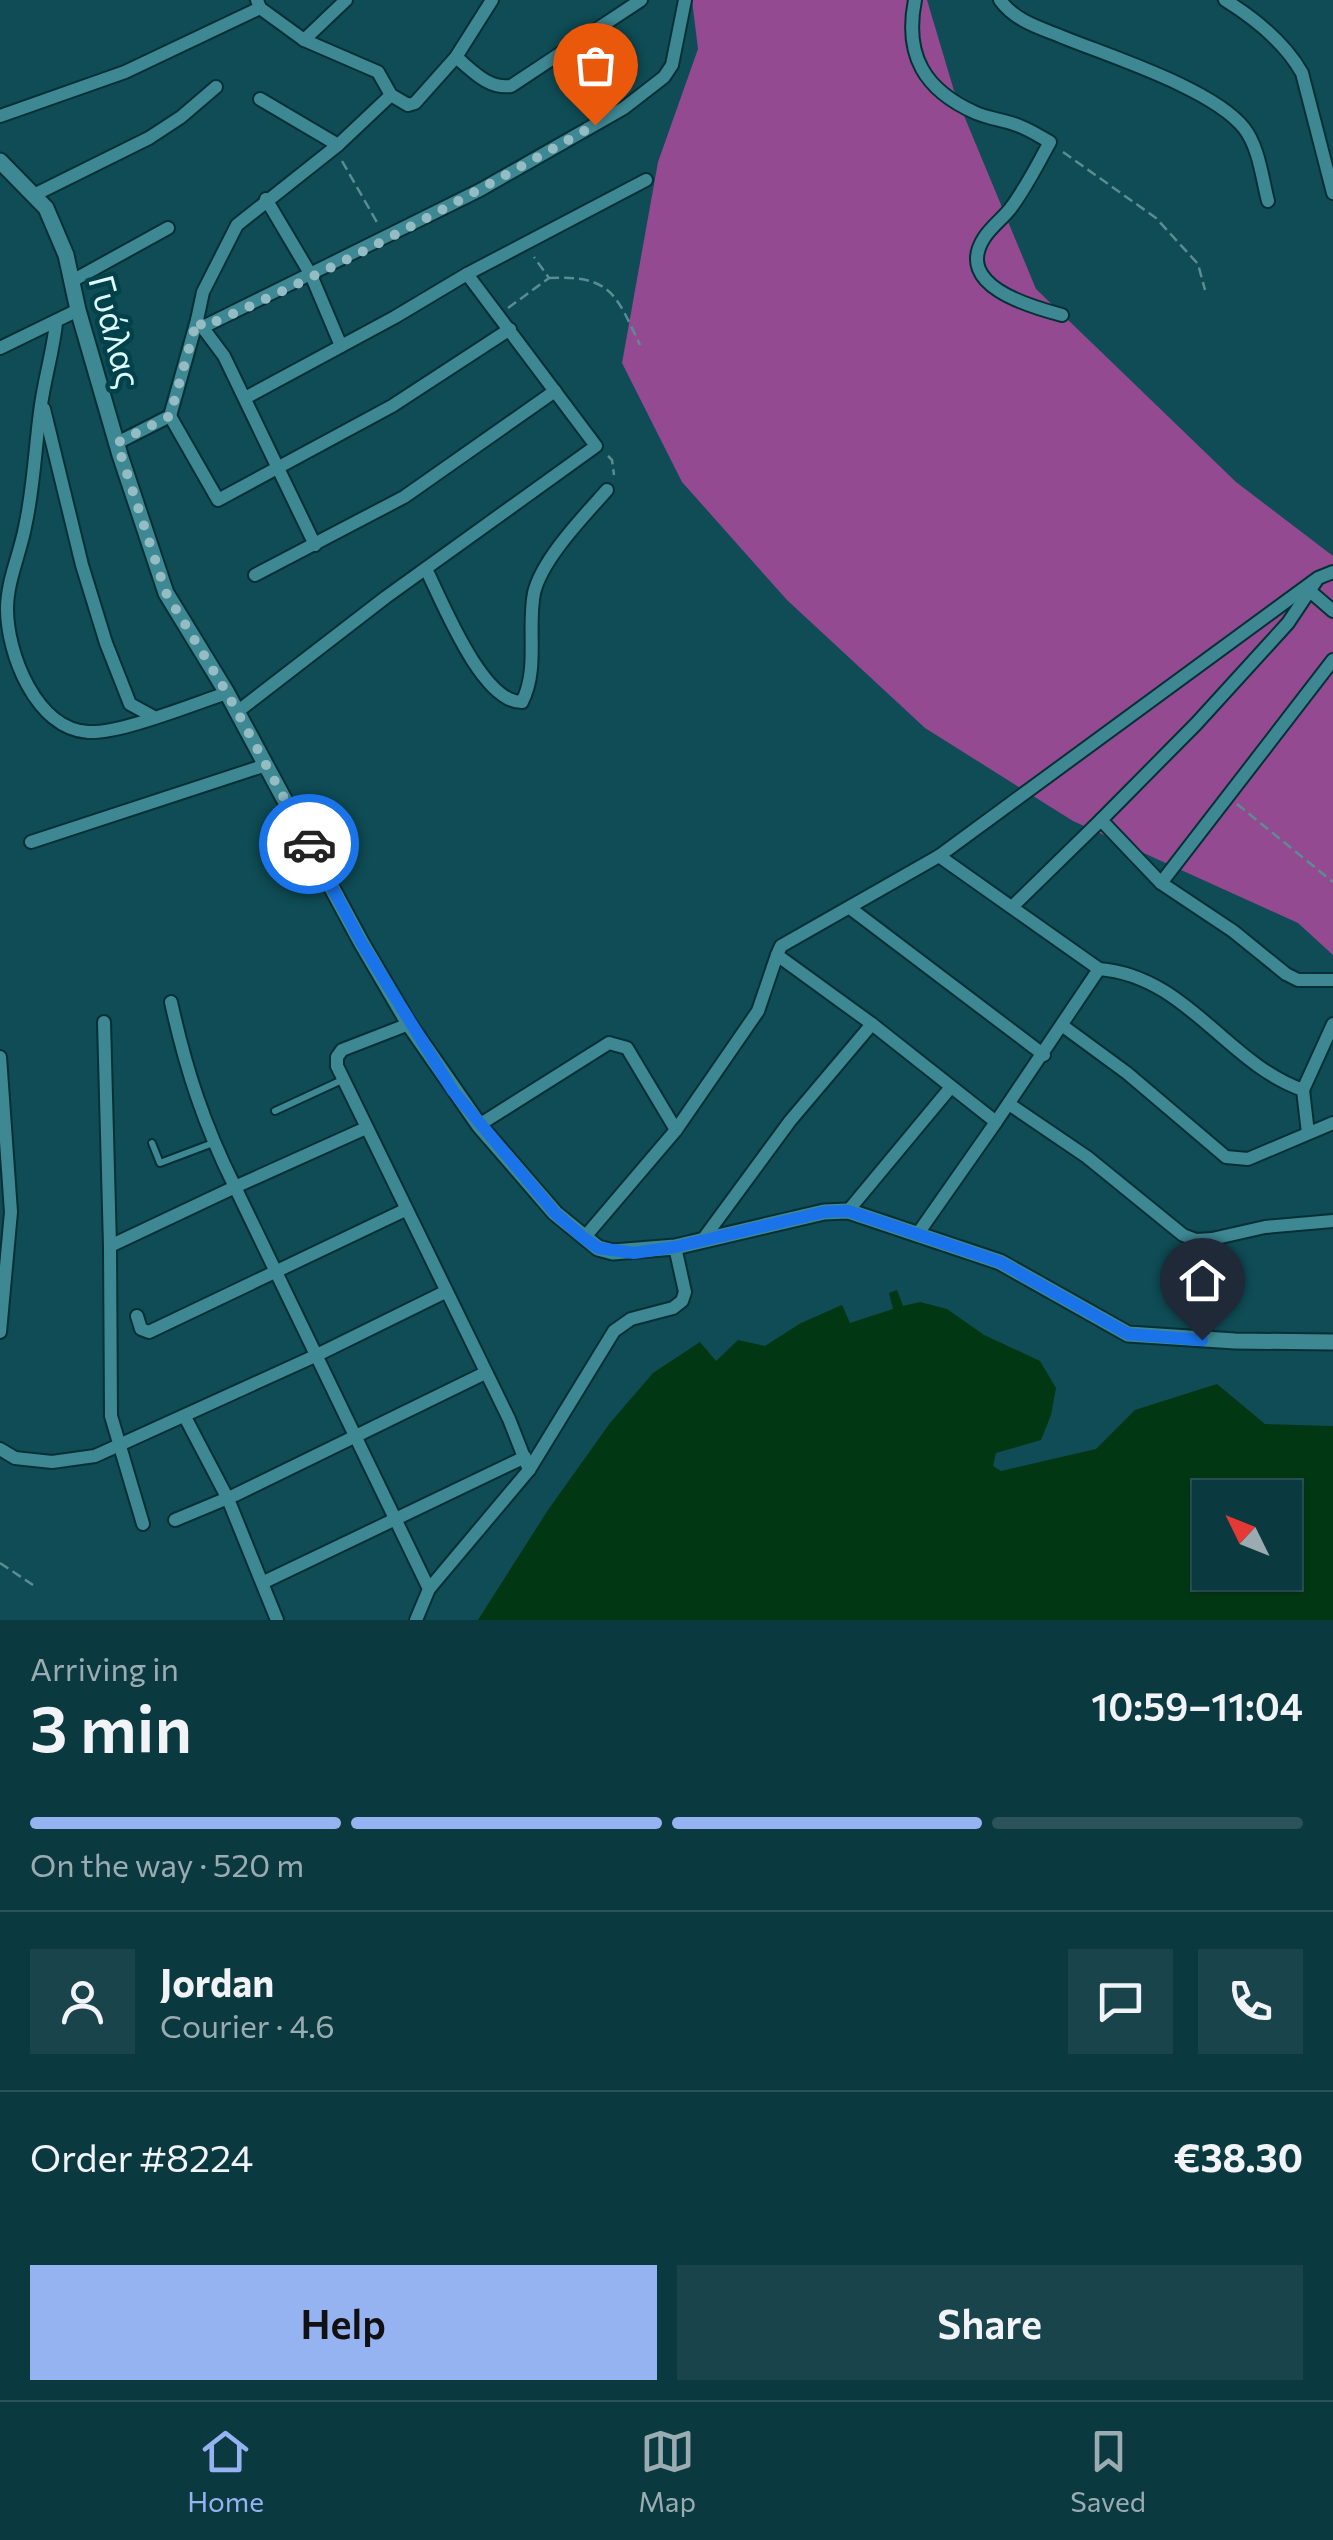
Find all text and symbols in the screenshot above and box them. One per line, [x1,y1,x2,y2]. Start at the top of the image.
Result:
pin [553,23,638,126]
icon: bag [568,38,623,93]
street label: Γυάλας [81,270,153,392]
courier [259,794,359,894]
icon: car [282,817,337,872]
pin [1160,1238,1245,1341]
icon: home [1175,1253,1230,1308]
north arrow [1192,1480,1302,1590]
map controls [1192,1480,1302,1590]
text: Arriving in [30,1648,179,1688]
text: 10:59–11:04 [1091,1682,1303,1729]
text: 3 min [30,1686,192,1765]
text: On the way · 520 m [30,1844,304,1884]
button: person [30,1949,135,2054]
button: chat [1068,1949,1173,2054]
button: phone [1198,1949,1303,2054]
text: Jordan [160,1958,274,2005]
text: Courier · 4.6 [160,2005,335,2045]
text: Order #8224 [30,2133,253,2180]
text: €38.30 [1174,2133,1303,2180]
button: Help [30,2265,657,2380]
button: Share [677,2265,1303,2380]
tab: Home [187,2424,264,2518]
tab: Map [638,2424,696,2518]
tab: Saved [1070,2424,1146,2518]

